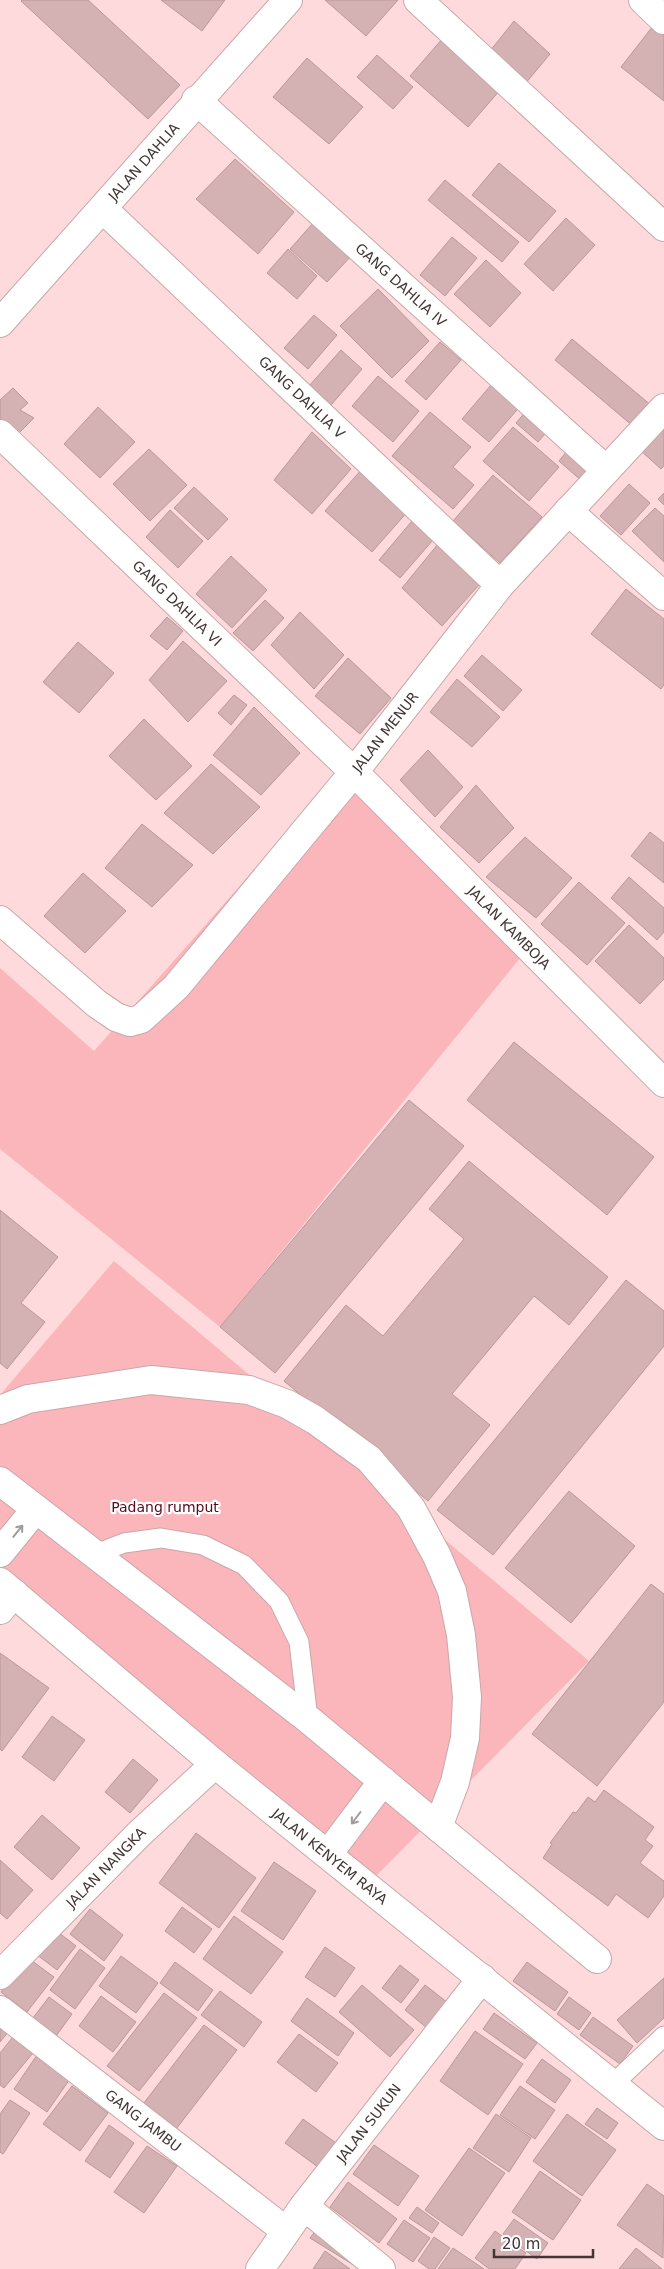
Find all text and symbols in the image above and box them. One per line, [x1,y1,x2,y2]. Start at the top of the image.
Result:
street label: JALAN DAHLIA [104,119,183,205]
street label: GANG DAHLIA IV [352,240,450,330]
street label: GANG DAHLIA V [256,353,349,442]
street label: GANG DAHLIA VI [130,557,225,649]
street label: JALAN MENUR [348,688,422,776]
street label: JALAN KAMBOJA [464,882,554,973]
park label: Padang rumput [111,1499,219,1515]
one-way arrow [12,1525,23,1538]
street label: JALAN KENYEM RAYA [268,1805,391,1908]
one-way arrow [350,1811,361,1824]
street label: JALAN NANGKA [62,1824,149,1912]
street label: JALAN SUKUN [333,2081,404,2166]
street label: GANG JAMBU [102,2086,184,2155]
scale bar [494,2226,593,2258]
text: 20 m [502,2235,540,2253]

